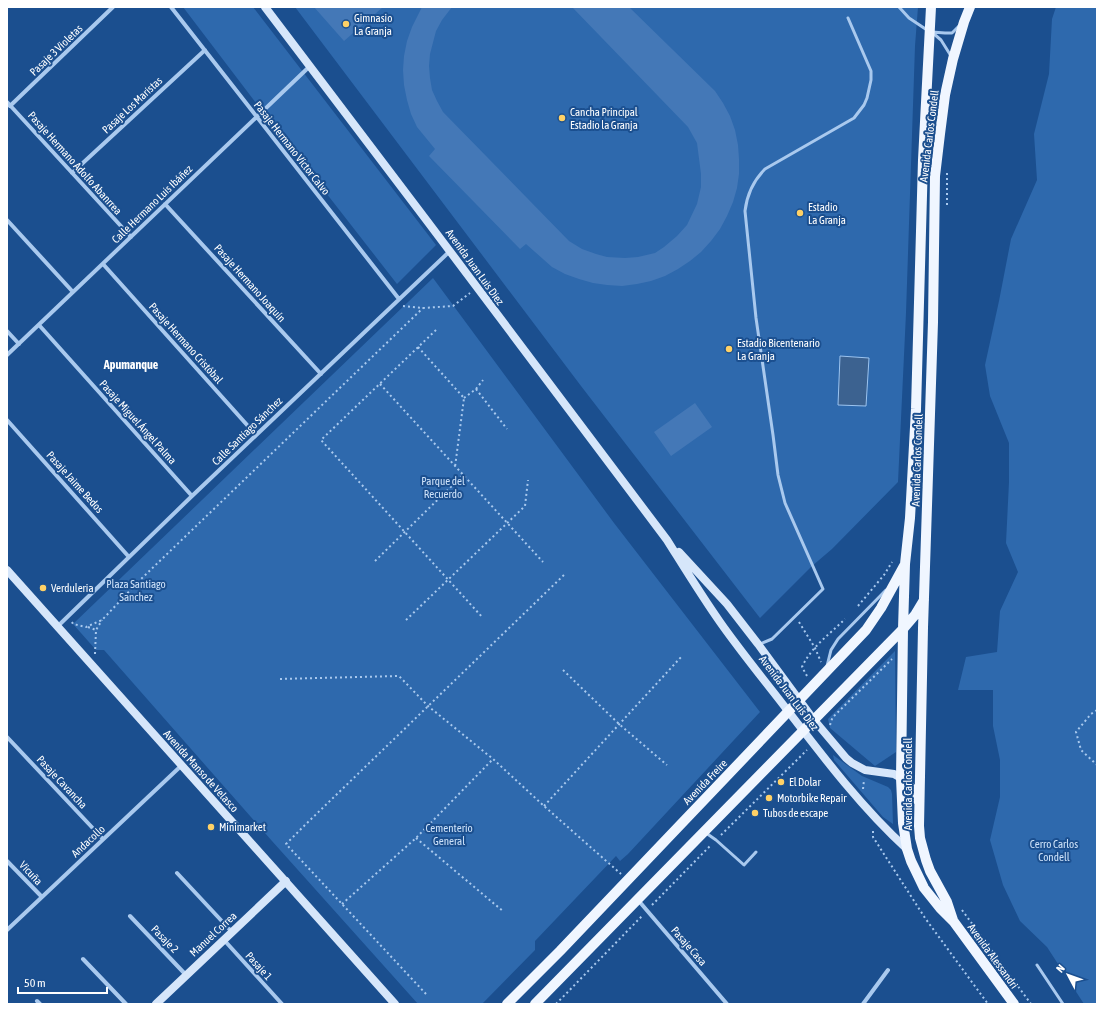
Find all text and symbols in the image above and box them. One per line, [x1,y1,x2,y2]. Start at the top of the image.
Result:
place label: Gimnasio La Granja [354,12,392,37]
marker: Gimnasio La Granja [341,19,351,29]
street label: Pasaje 3 Violetas [27,22,85,78]
street label: Pasaje Los Maristas [100,74,164,136]
street label: Avenida Carlos Condell [917,89,941,183]
street label: Pasaje Hermano Víctor Calvo [252,99,332,197]
place label: Cancha Principal Estadio la Granja [570,106,638,131]
street label: Pasaje Hermano Adolfo Abanrrea [26,109,124,217]
marker: Cancha Principal Estadio la Granja [557,113,567,123]
street label: Calle Hermano Luis Ibáñez [109,163,195,245]
place label: Estadio La Granja [808,201,846,226]
marker: Estadio La Granja [795,208,805,218]
street label: Avenida Juan Luis Diez [444,227,506,307]
street label: Pasaje Hermano Joaquín [212,242,288,324]
street label: Pasaje Hermano Cristóbal [147,300,225,386]
place label: Estadio Bicentenario La Granja [737,337,820,362]
marker: Estadio Bicentenario La Granja [724,344,734,354]
district label: Apumanque [103,358,159,372]
street label: Pasaje Miguel Ángel Palma [97,378,179,466]
street label: Calle Santiago Sánchez [209,394,285,468]
street label: Avenida Carlos Condell [909,413,925,507]
street label: Pasaje Jaime Bedos [44,449,106,515]
park label: Parque del Recuerdo [421,475,465,500]
park label: Plaza Santiago Sanchez [106,578,166,603]
place label: Verduleria [51,582,94,594]
marker: Verduleria [38,583,48,593]
street label: Avenida Juan Luis Diez [757,653,821,733]
street label: Avenida Manso de Velasco [161,728,241,814]
street label: Avenida Carlos Condell [902,738,914,830]
street label: Pasaje Cavancha [34,753,90,811]
street label: Avenida Freire [681,757,729,807]
place label: El Dolar [789,776,821,788]
marker: El Dolar [776,777,786,787]
place label: Motorbike Repair [777,792,847,804]
marker: Motorbike Repair [764,793,774,803]
place label: Tubos de escape [763,807,828,819]
marker: Tubos de escape [750,808,760,818]
place label: Minimarket [219,821,266,833]
marker: Minimarket [206,822,216,832]
park label: Cementerio General [425,822,473,847]
street label: Andacollo [69,823,107,859]
park label: Cerro Carlos Condell [1030,838,1078,863]
street label: Vicuña [17,859,45,887]
street label: Manuel Correa [187,909,239,959]
street label: Avenida Alessandri [966,921,1020,991]
street label: Pasaje 2 [149,923,181,955]
street label: Pasaje Casa [669,924,709,968]
street label: Pasaje 1 [243,950,275,982]
north arrow [1048,955,1088,995]
text: N [1054,962,1067,975]
scale bar [18,969,107,995]
text: 50 m [24,976,46,990]

